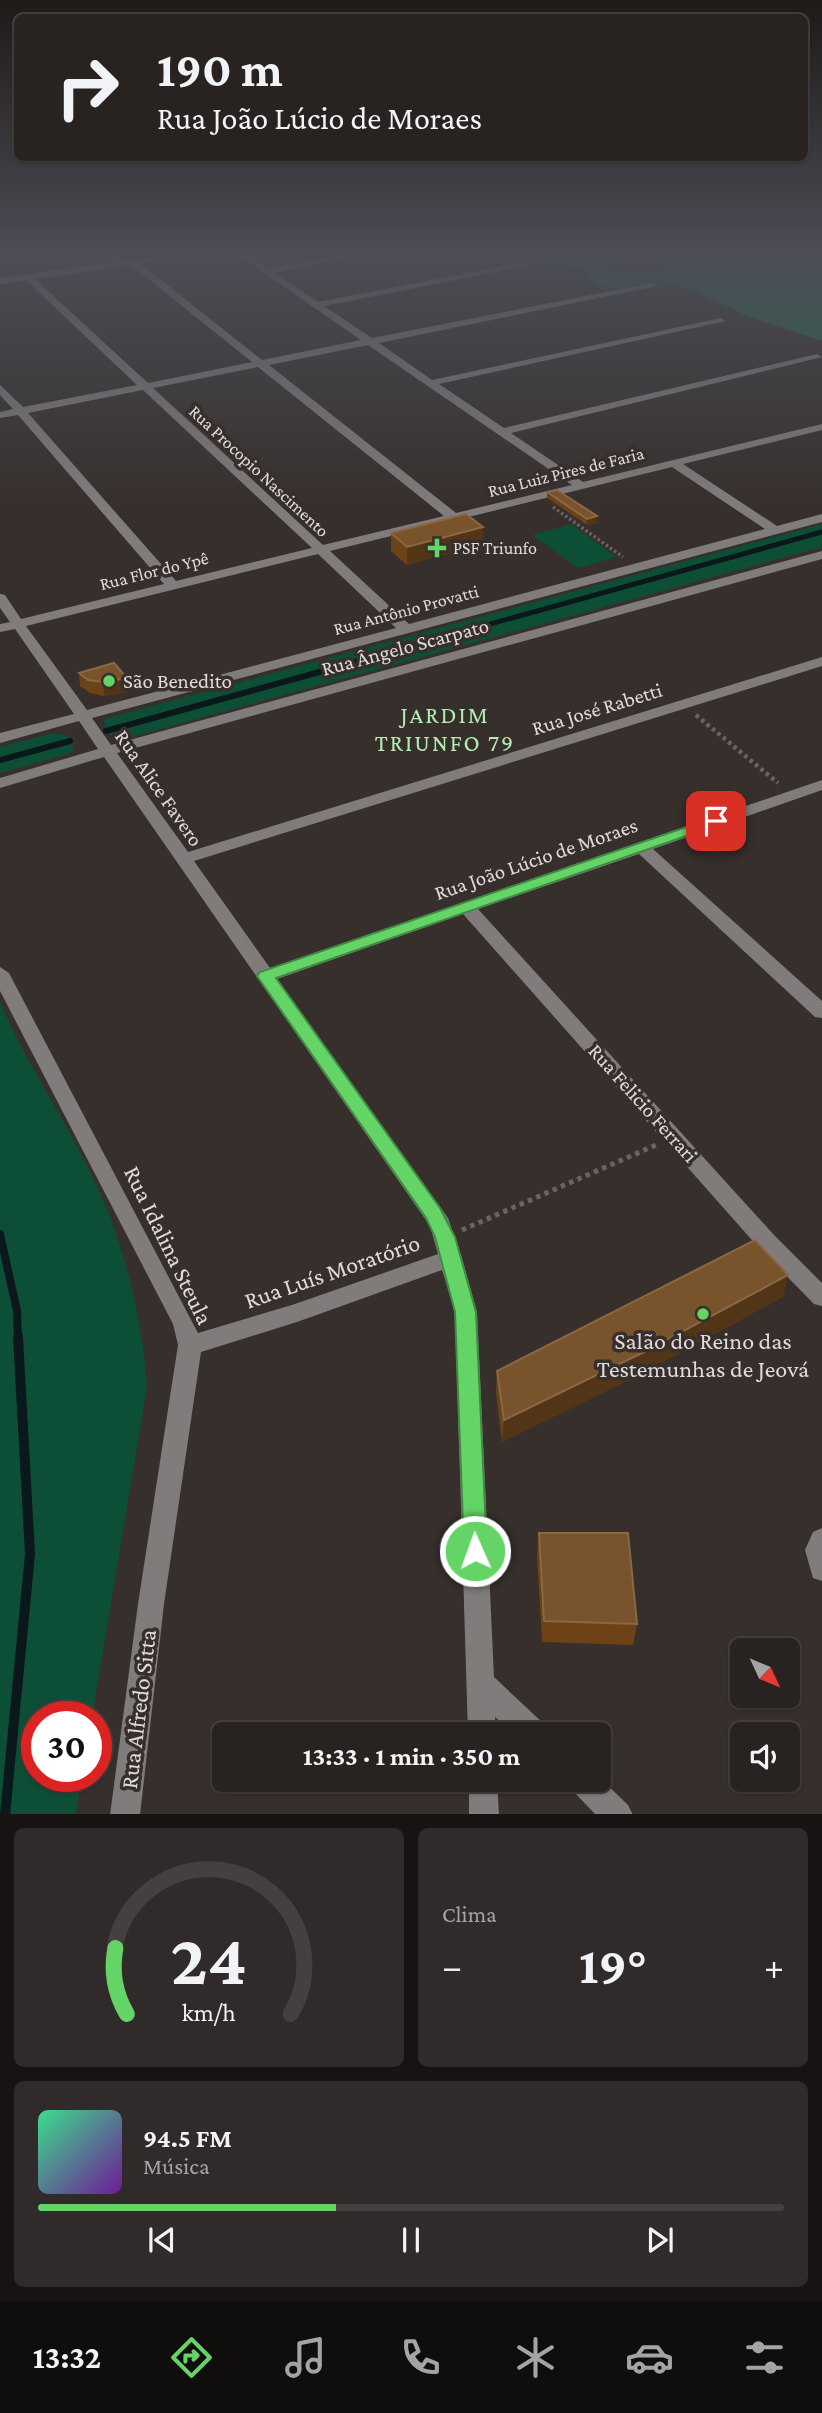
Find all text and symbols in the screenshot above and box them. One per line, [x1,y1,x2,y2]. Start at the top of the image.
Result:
icon: right [42,42,133,133]
text: 190 m [157,42,283,97]
text: Rua João Lúcio de Moraes [157,100,482,136]
street label: Rua Procopio Nascimento [185,401,333,541]
street label: Rua Luiz Pires de Faria [486,443,646,501]
marker: PSF Triunfo [427,538,447,558]
place label: PSF Triunfo [453,538,537,558]
street label: Rua Flor do Ypê [98,548,211,594]
street label: Rua Antônio Provatti [331,581,481,639]
street label: Rua Ângelo Scarpato [319,613,491,681]
place label: São Benedito [123,669,232,693]
marker: São Benedito [101,673,117,689]
street label: Rua José Rabetti [529,678,665,740]
district label: JARDIM TRIUNFO 79 [375,701,515,756]
street label: Rua Alice Favero [110,725,208,851]
pin [686,791,746,851]
icon: arrive [697,802,735,840]
street label: Rua João Lúcio de Moraes [431,813,641,905]
street label: Rua Felicio Ferrari [584,1039,703,1168]
street label: Rua Idalina Steula [119,1161,219,1329]
street label: Rua Luís Moratório [241,1228,423,1314]
marker: Salão do Reino das Testemunhas de Jeová [695,1306,711,1322]
place label: Salão do Reino das Testemunhas de Jeová [597,1327,809,1382]
position arrow [438,1514,512,1588]
street label: Rua Alfredo Sitta [115,1628,161,1790]
north arrow [730,1638,800,1708]
map controls [730,1638,800,1792]
speed limit sign: 30 [21,1701,112,1792]
button: sound [730,1722,800,1792]
text: 13:33 · 1 min · 350 m [303,1742,520,1771]
text: Clima [442,1901,497,1927]
text: 24 [171,1919,247,2000]
text: 19° [579,1936,647,1994]
text: − [442,1945,462,1987]
text: + [764,1945,784,1987]
text: km/h [182,1998,236,2025]
text: 94.5 FM [143,2124,232,2153]
text: Música [143,2153,210,2179]
icon: previous [143,2221,181,2259]
icon: pause [392,2221,430,2259]
icon: next [641,2221,679,2259]
icon: directions [167,2333,216,2382]
icon: music [281,2333,330,2382]
icon: phone [396,2333,445,2382]
icon: climate [511,2333,560,2382]
icon: car [625,2333,674,2382]
icon: filters [740,2333,789,2382]
text: 13:32 [33,2339,101,2375]

